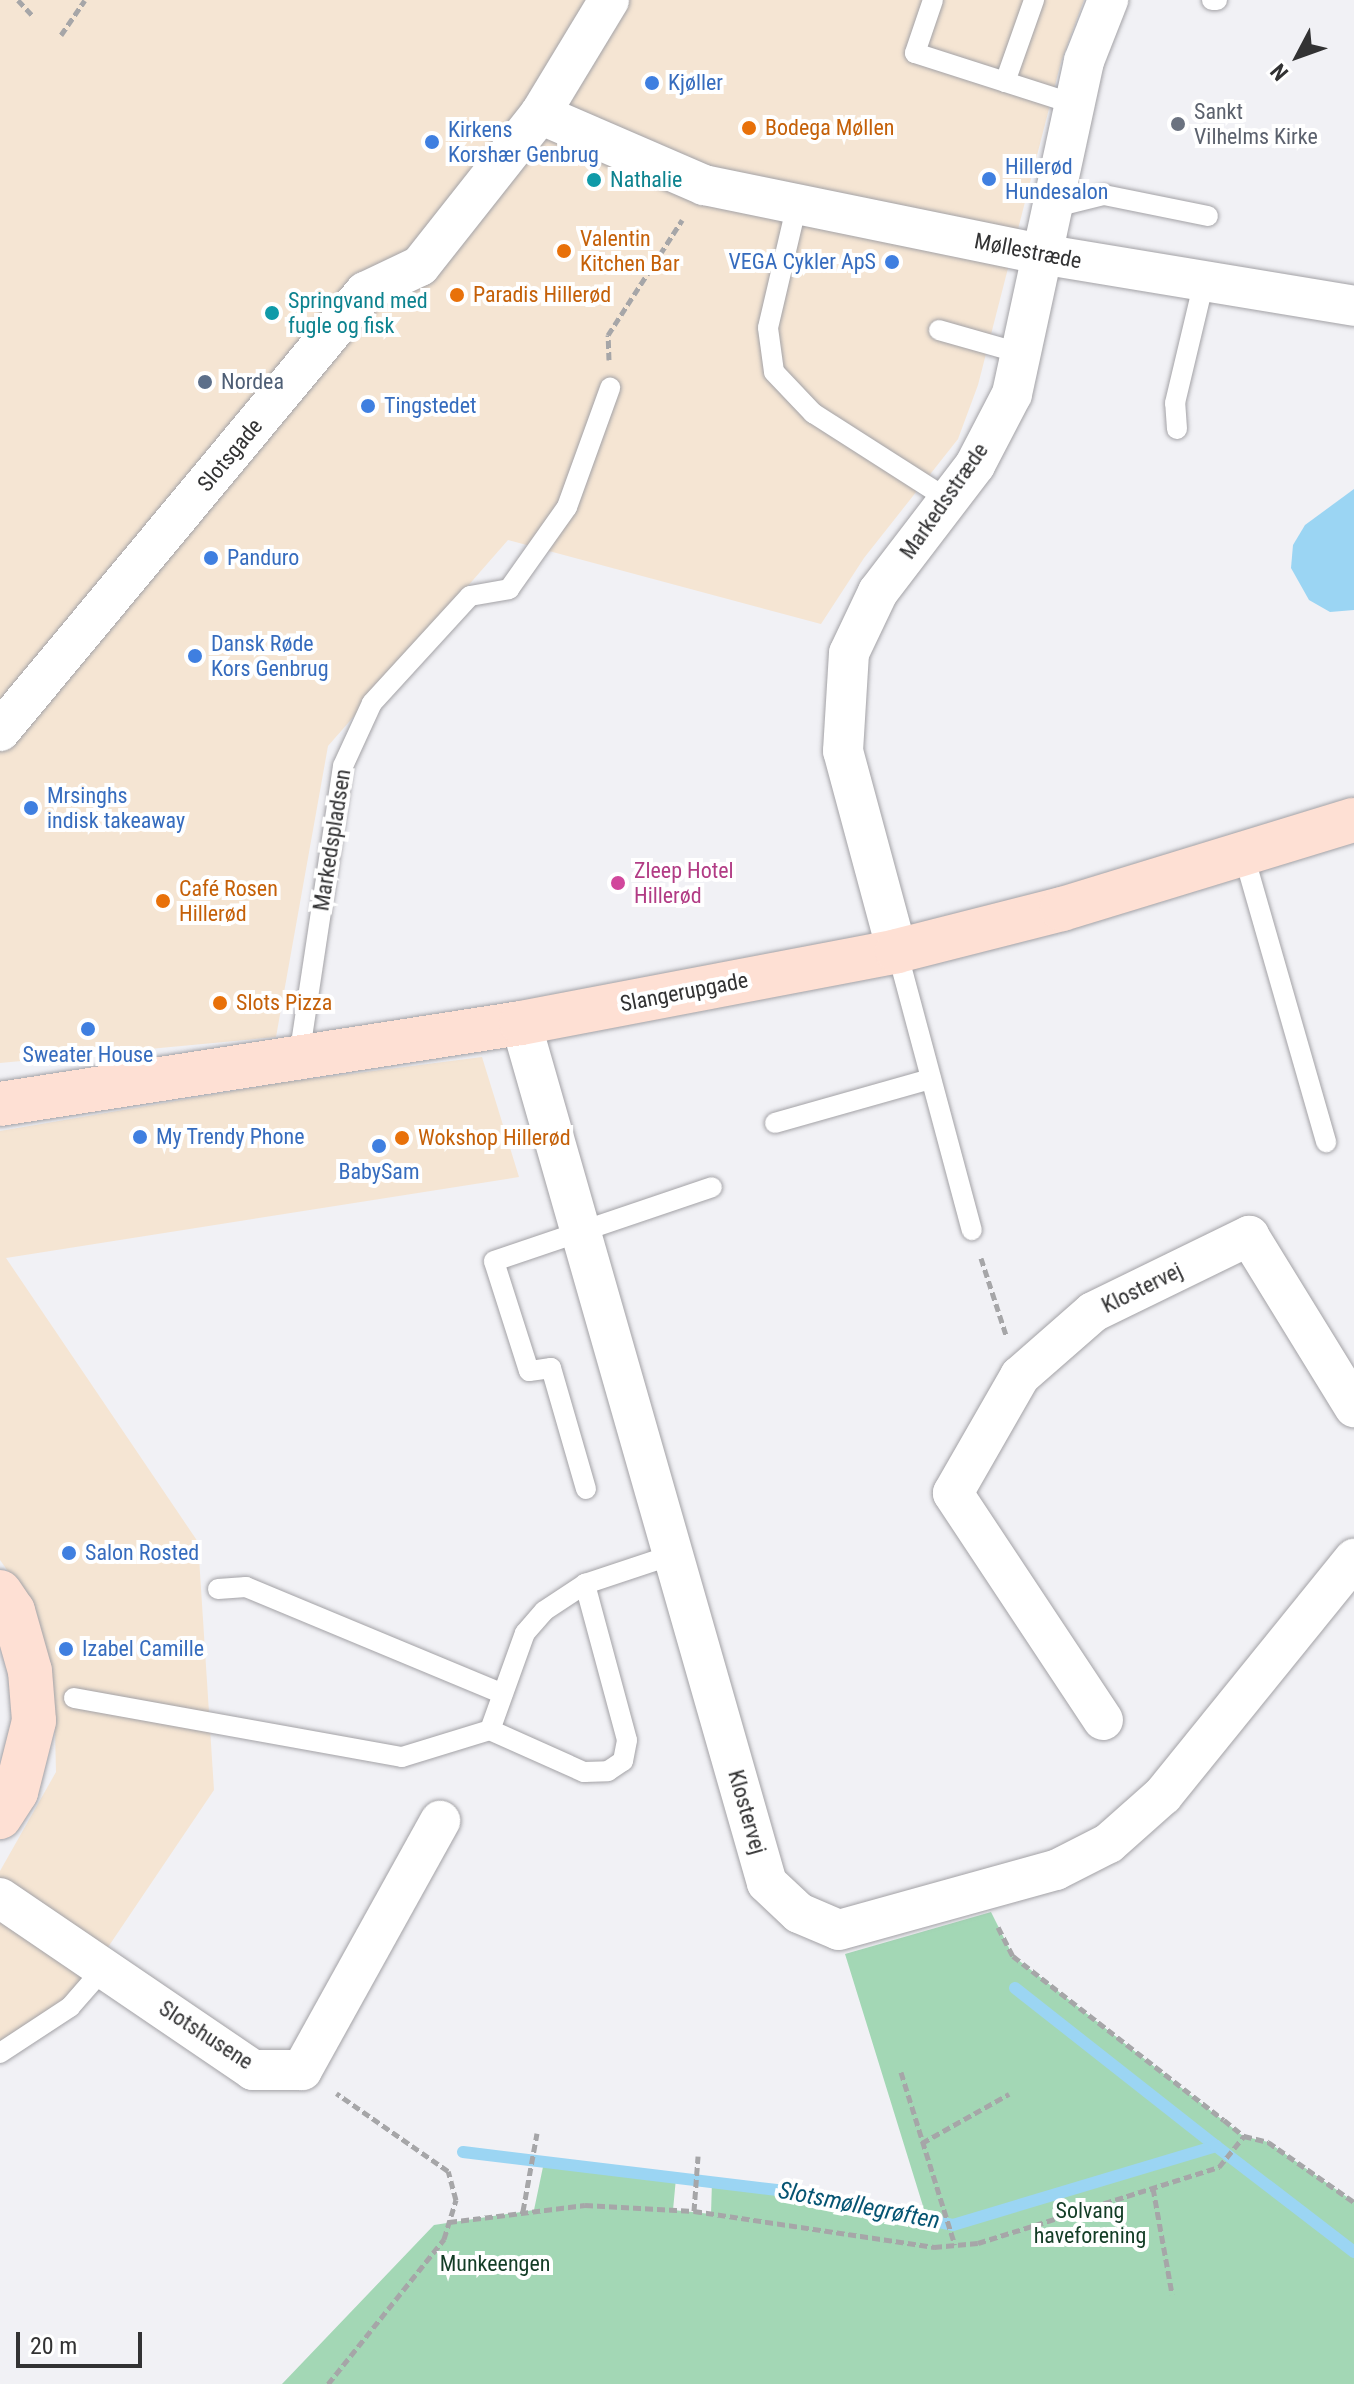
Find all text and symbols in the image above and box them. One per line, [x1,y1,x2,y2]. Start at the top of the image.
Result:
north arrow [1258,16,1338,96]
text: N [1266,59,1293,85]
place label: Kjøller [668,70,723,96]
marker: Kjøller [643,74,661,92]
place label: Sankt Vilhelms Kirke [1194,98,1318,150]
place label: Bodega Møllen [765,115,894,141]
marker: Sankt Vilhelms Kirke [1169,115,1187,133]
place label: Kirkens Korshær Genbrug [448,116,599,168]
marker: Bodega Møllen [740,119,758,137]
marker: Kirkens Korshær Genbrug [423,133,441,151]
place label: Hillerød Hundesalon [1005,153,1108,204]
place label: Nathalie [610,167,682,193]
marker: Hillerød Hundesalon [980,170,998,188]
marker: Nathalie [585,171,603,189]
place label: Valentin Kitchen Bar [580,225,680,276]
street label: Møllestræde [972,228,1084,274]
marker: Valentin Kitchen Bar [555,242,573,260]
place label: VEGA Cykler ApS [728,249,876,275]
marker: VEGA Cykler ApS [883,253,901,271]
place label: Paradis Hillerød [473,282,611,308]
marker: Paradis Hillerød [448,286,466,304]
place label: Springvand med fugle og fisk [288,287,428,338]
marker: Springvand med fugle og fisk [263,304,281,322]
place label: Nordea [221,369,284,395]
marker: Nordea [196,373,214,391]
place label: Tingstedet [384,393,477,419]
marker: Tingstedet [359,397,377,415]
street label: Slotsgade [192,413,268,497]
street label: Markedsstræde [894,438,994,564]
place label: Panduro [227,545,299,571]
marker: Panduro [202,549,220,567]
place label: Dansk Røde Kors Genbrug [211,630,329,682]
marker: Dansk Røde Kors Genbrug [186,647,204,665]
street label: Markedspladsen [308,767,356,913]
place label: Mrsinghs indisk takeaway [47,782,185,834]
marker: Mrsinghs indisk takeaway [22,799,40,817]
place label: Zleep Hotel Hillerød [634,857,734,908]
marker: Zleep Hotel Hillerød [609,874,627,892]
place label: Café Rosen Hillerød [179,875,278,926]
marker: Café Rosen Hillerød [154,892,172,910]
street label: Slangerupgade [618,967,750,1017]
place label: Slots Pizza [236,990,332,1016]
marker: Slots Pizza [211,994,229,1012]
marker: Sweater House [79,1020,97,1038]
place label: Sweater House [23,1042,153,1068]
place label: My Trendy Phone [156,1124,305,1150]
place label: Wokshop Hillerød [418,1125,571,1151]
marker: My Trendy Phone [131,1128,149,1146]
marker: Wokshop Hillerød [393,1129,411,1147]
marker: BabySam [370,1137,388,1155]
place label: BabySam [339,1159,419,1185]
street label: Klostervej [1097,1257,1187,1319]
place label: Salon Rosted [85,1540,199,1566]
marker: Salon Rosted [60,1544,78,1562]
place label: Izabel Camille [82,1636,204,1662]
marker: Izabel Camille [57,1640,75,1658]
street label: Klostervej [722,1767,772,1857]
street label: Slotshusene [154,1995,258,2075]
water label: Slotsmøllegrøften [776,2176,942,2236]
park label: Solvang haveforening [1034,2197,1146,2248]
park label: Munkeengen [440,2251,550,2277]
scale bar [20,2316,146,2366]
text: 20 m [30,2332,77,2360]

